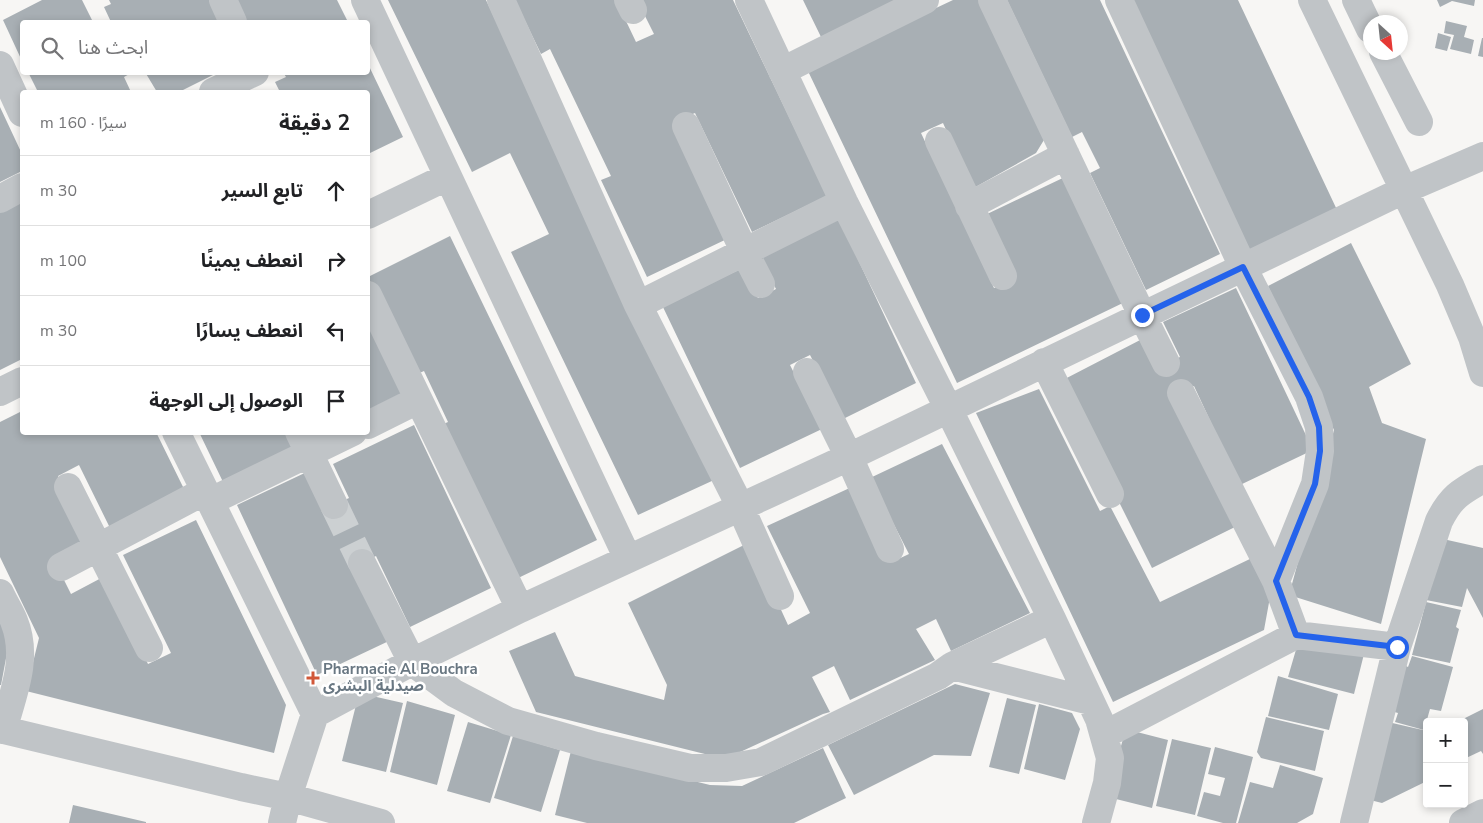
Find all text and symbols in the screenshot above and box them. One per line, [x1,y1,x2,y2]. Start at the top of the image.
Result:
north arrow [1363,15,1408,60]
search box [20,20,370,75]
icon: search [38,34,66,62]
text: ابحث هنا [78,35,148,61]
text: 2 دقيقة [279,109,350,137]
text: سيرًا · 160 m [40,112,127,134]
icon: ahead [322,177,350,205]
text: تابع السير [222,178,303,204]
text: 30 m [40,180,77,202]
icon: right [322,247,350,275]
text: انعطف يمينًا [201,248,303,274]
text: 100 m [40,250,87,272]
route end [1131,304,1154,327]
icon: left [322,317,350,345]
text: انعطف يسارًا [196,318,303,344]
text: 30 m [40,320,77,342]
icon: arrive [322,387,350,415]
text: الوصول إلى الوجهة [149,388,303,414]
route start [1386,636,1409,659]
place label: Pharmacie Al Bouchra صيدلية البشرى [323,659,478,696]
marker: Pharmacie Al Bouchra صيدلية البشرى [307,672,319,684]
map controls [1423,718,1468,808]
button: + [1423,718,1468,763]
button: − [1423,763,1468,808]

